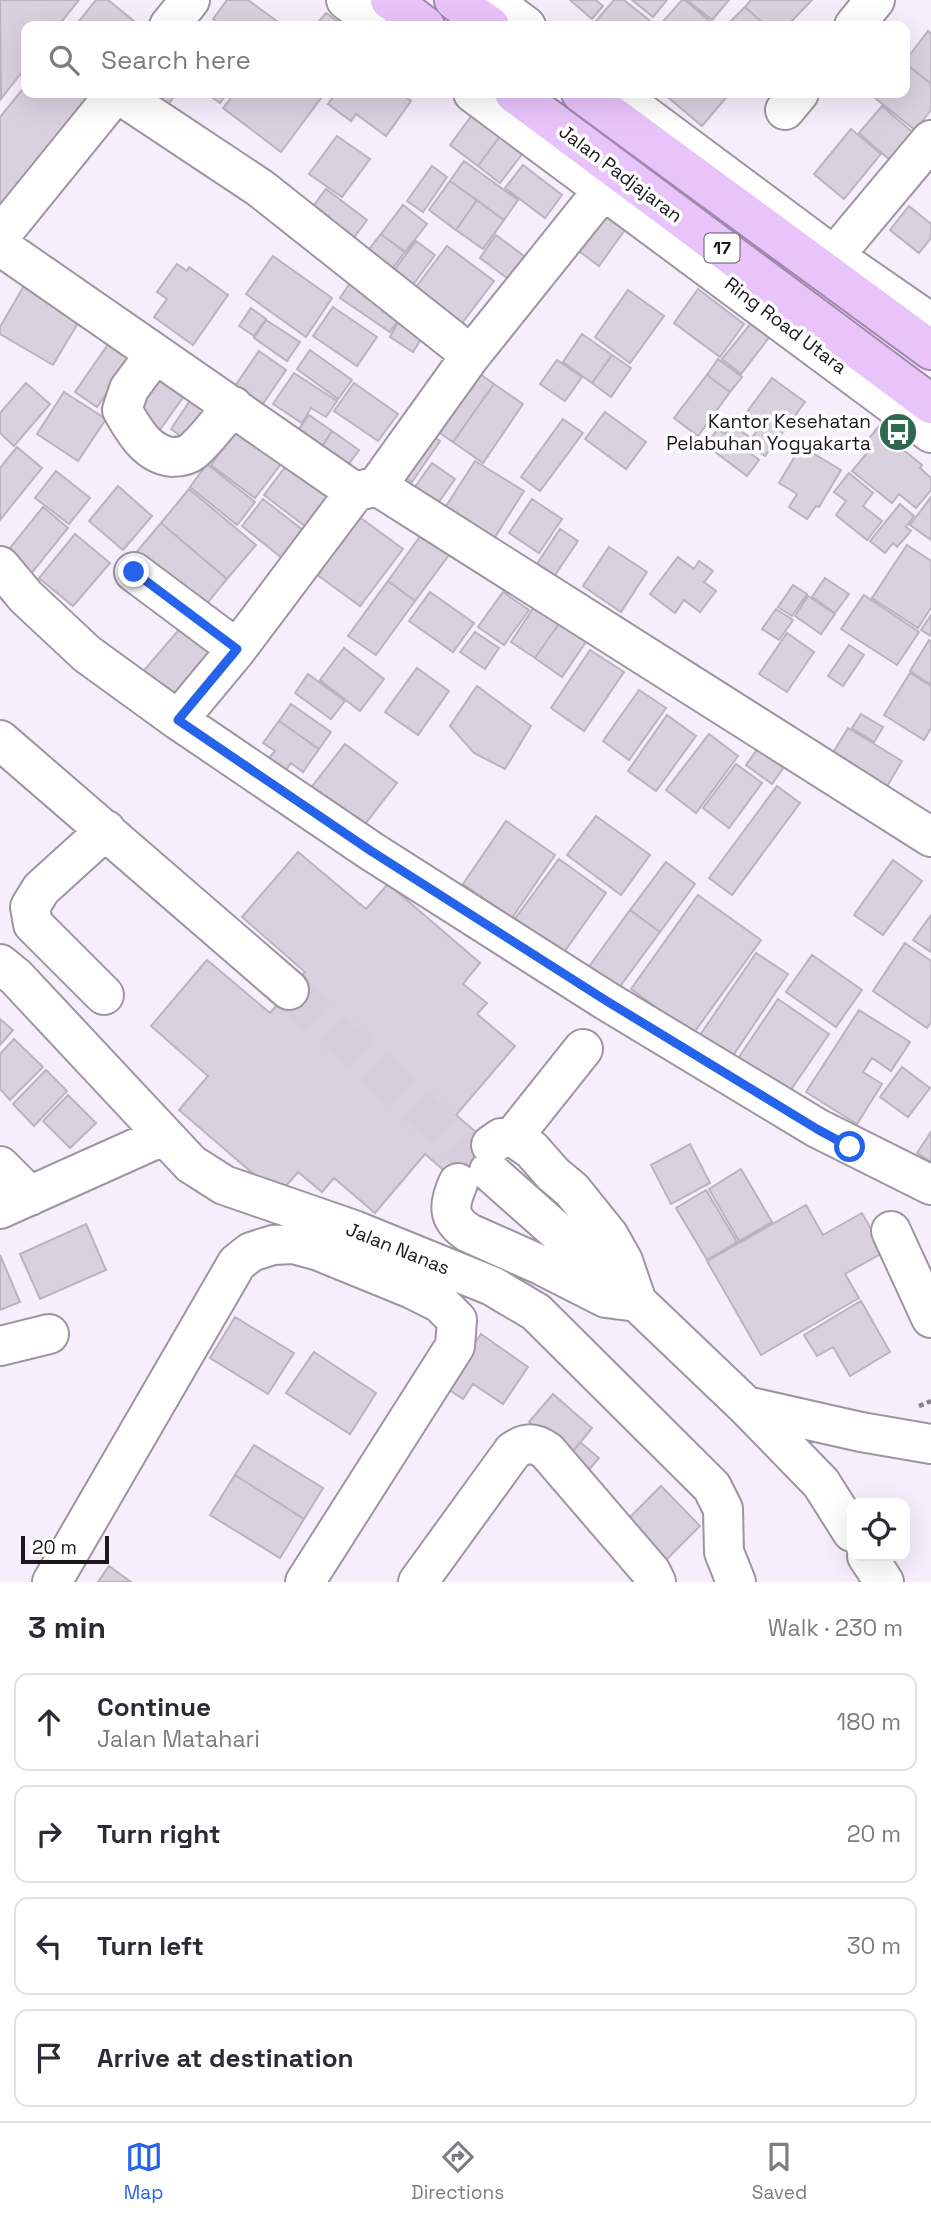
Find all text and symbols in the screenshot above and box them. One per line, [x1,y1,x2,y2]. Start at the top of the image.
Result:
search box [21,21,910,98]
icon: search [45,41,83,79]
text: Search here [101,43,251,77]
street label: Jalan Padjajaran [554,119,688,228]
road number: 17 [704,234,740,262]
street label: Ring Road Utara [720,271,852,380]
place label: Kantor Kesehatan Pelabuhan Yogyakarta [666,409,871,456]
bus stop icon: Kantor Kesehatan Pelabuhan Yogyakarta [877,411,919,453]
route end [118,556,149,587]
route start [834,1131,865,1162]
street label: Jalan Nanas [342,1216,453,1281]
map controls [847,1498,910,1561]
button: locate [847,1498,910,1561]
scale bar [21,1533,108,1565]
text: 20 m [32,1535,77,1560]
text: 3 min [28,1608,106,1647]
text: Walk · 230 m [768,1613,903,1643]
text: Continue [97,1690,211,1724]
icon: ahead [30,1703,68,1741]
text: 180 m [837,1707,901,1737]
text: Jalan Matahari [97,1724,260,1754]
icon: right [30,1815,68,1853]
text: Turn right [97,1817,221,1851]
text: 20 m [847,1819,901,1849]
icon: left [30,1927,68,1965]
text: Turn left [97,1929,204,1963]
text: 30 m [847,1931,901,1961]
icon: arrive [30,2039,68,2077]
text: Arrive at destination [97,2041,354,2075]
tab: Map [124,2138,163,2205]
tab: Directions [411,2138,504,2205]
tab: Saved [752,2138,807,2205]

